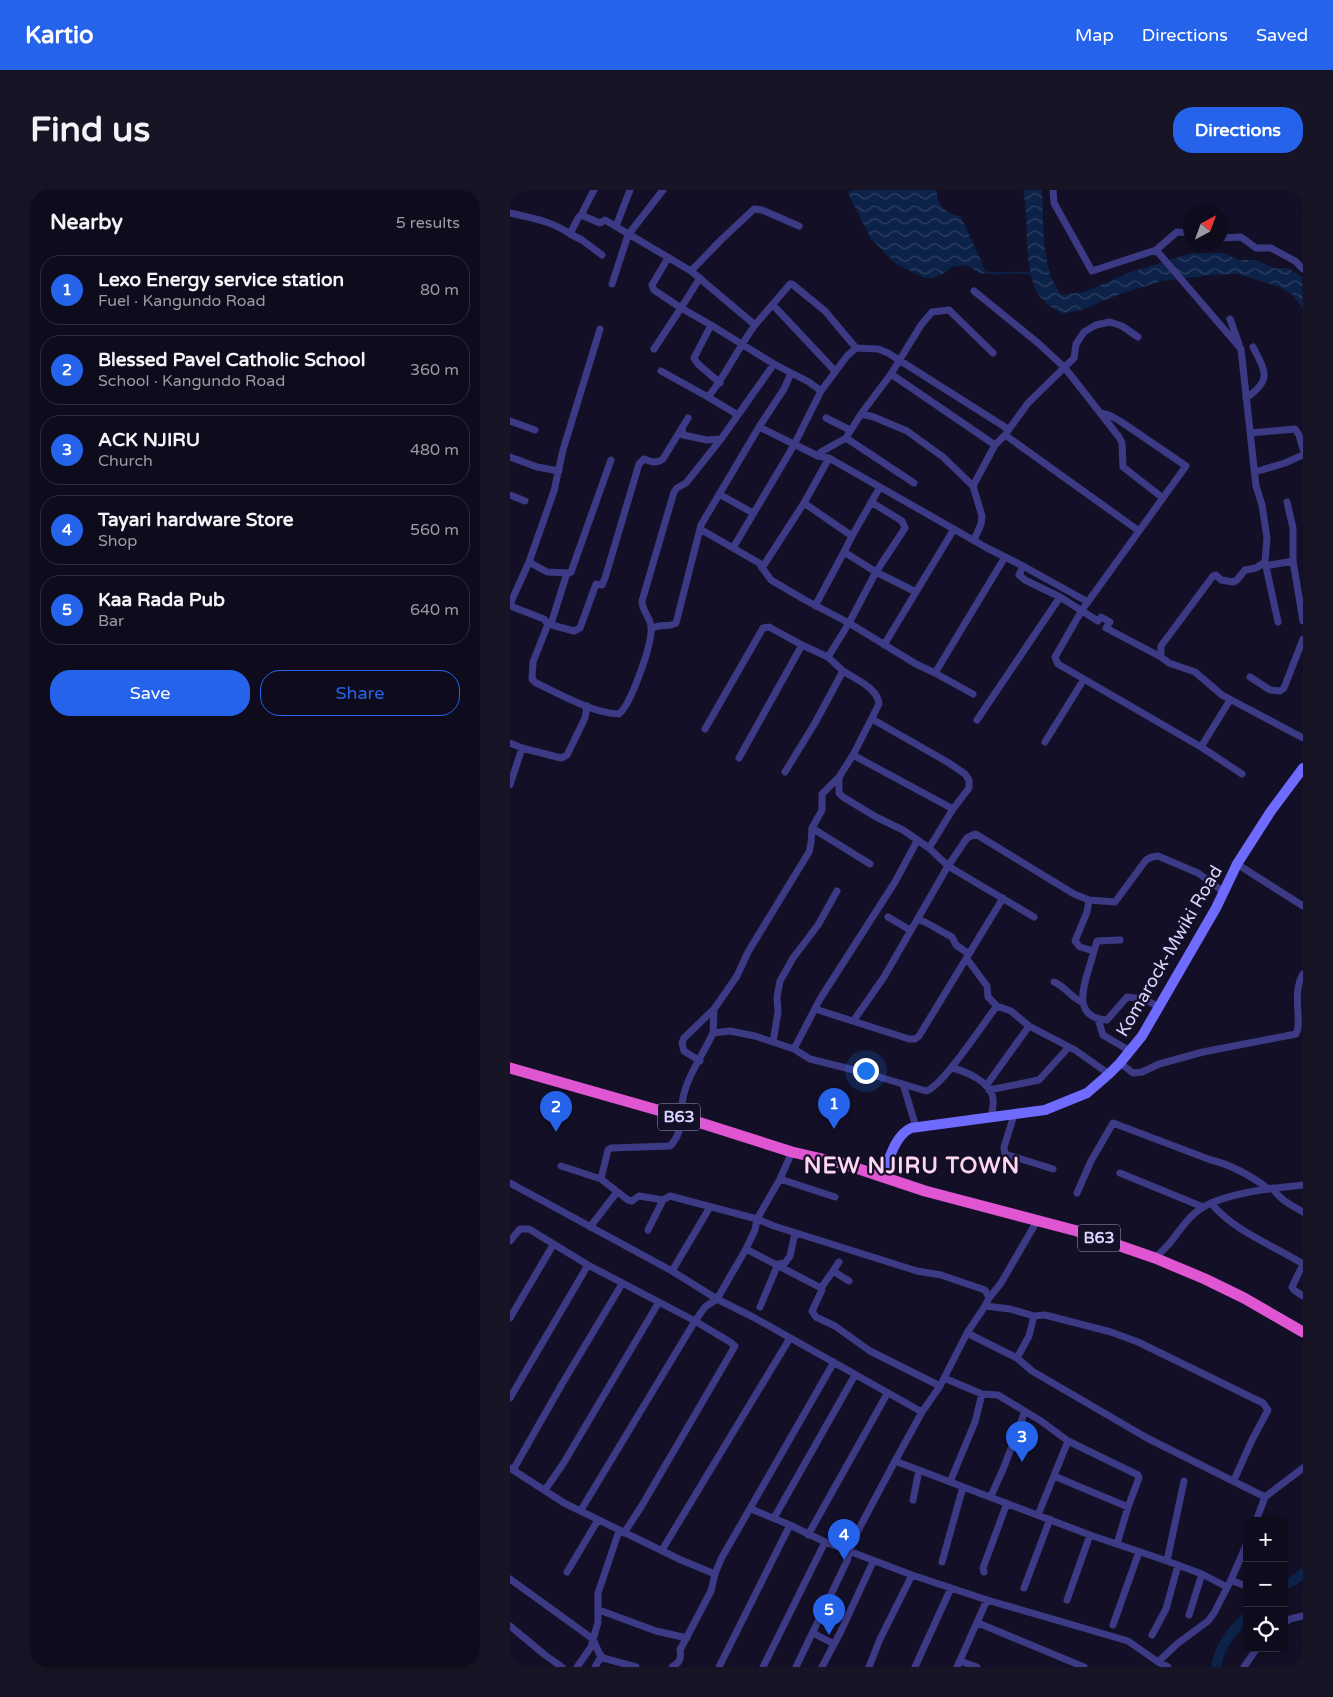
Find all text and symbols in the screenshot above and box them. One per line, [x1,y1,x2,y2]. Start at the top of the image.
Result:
text: Kartio [25,21,94,50]
text: Map [1075,24,1114,46]
text: Directions [1142,24,1228,46]
text: Saved [1256,24,1308,46]
button: Directions [1173,107,1303,153]
text: Find us [30,109,150,151]
north arrow [1183,205,1228,250]
text: Nearby [50,210,123,235]
text: 5 results [396,213,460,233]
text: Lexo Energy service station [98,269,344,291]
text: 1 [62,280,72,300]
text: 80 m [420,280,459,300]
text: Fuel · Kangundo Road [98,291,266,311]
text: Blessed Pavel Catholic School [98,349,365,371]
text: 2 [62,360,72,380]
text: 360 m [410,360,459,380]
text: School · Kangundo Road [98,371,285,391]
text: ACK NJIRU [98,429,200,451]
text: 3 [62,440,72,460]
text: 480 m [410,440,459,460]
text: Church [98,451,153,471]
text: Tayari hardware Store [98,509,294,531]
text: 4 [62,520,72,540]
text: 560 m [410,520,459,540]
text: Shop [98,531,137,551]
text: Kaa Rada Pub [98,589,225,611]
text: 5 [62,600,72,620]
text: 640 m [410,600,459,620]
text: Bar [98,611,124,631]
button: Save [50,670,250,716]
button: Share [260,670,460,716]
street label: Komarock-Mwiki Road [1111,861,1227,1041]
your location [853,1058,879,1084]
pin: 1 [818,1088,850,1129]
pin: 2 [540,1091,572,1132]
road number: B63 [658,1104,700,1130]
district label: NEW NJIRU TOWN [804,1153,1020,1179]
road number: B63 [1078,1224,1120,1252]
pin: 3 [1006,1421,1038,1462]
map controls [1243,1517,1288,1652]
button: + [1243,1517,1288,1562]
pin: 4 [828,1519,860,1560]
button: − [1243,1562,1288,1607]
pin: 5 [813,1594,845,1635]
button: locate [1243,1607,1288,1652]

